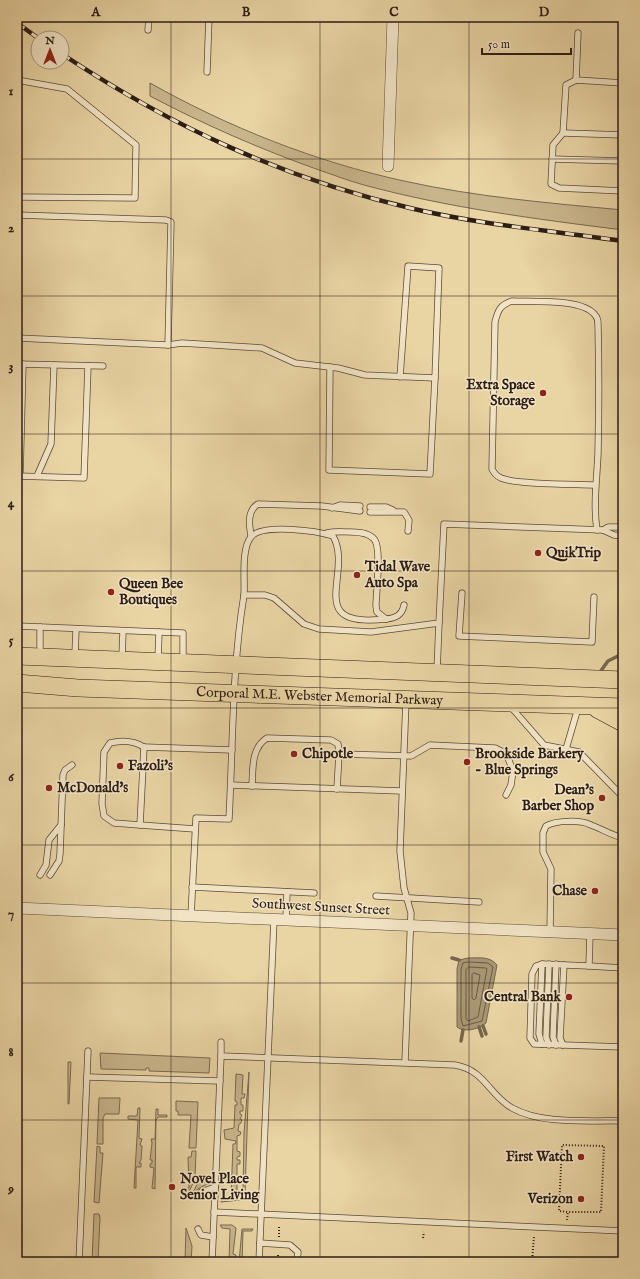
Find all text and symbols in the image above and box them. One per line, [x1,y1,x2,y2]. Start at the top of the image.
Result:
text: A [91,4,102,21]
text: B [242,4,251,21]
text: C [389,4,399,21]
text: D [539,4,550,21]
north arrow [30,30,70,70]
scale bar [482,30,571,56]
text: N [44,34,55,48]
text: 50 m [488,37,510,52]
text: 1 [9,83,14,100]
text: 2 [8,220,14,237]
text: 3 [9,358,14,375]
place label: Extra Space Storage [466,376,536,410]
marker: Extra Space Storage [538,388,548,398]
text: 4 [8,495,15,512]
place label: QuikTrip [546,544,602,562]
marker: QuikTrip [533,548,543,558]
place label: Tidal Wave Auto Spa [364,558,431,592]
marker: Tidal Wave Auto Spa [352,570,362,580]
place label: Queen Bee Boutiques [119,575,184,609]
marker: Queen Bee Boutiques [106,587,116,597]
text: 5 [9,632,14,649]
street label: Corporal M.E. Webster Memorial Parkway [196,683,444,710]
place label: Chipotle [302,745,354,763]
place label: Brookside Barkery - Blue Springs [475,745,585,779]
marker: Chipotle [289,749,299,759]
place label: Fazoli's [128,757,173,775]
marker: Brookside Barkery - Blue Springs [462,757,472,767]
marker: Fazoli's [115,761,125,771]
text: 6 [8,769,14,786]
place label: McDonald's [57,779,128,797]
place label: Dean's Barber Shop [522,781,594,815]
marker: McDonald's [44,783,54,793]
marker: Dean's Barber Shop [597,793,607,803]
place label: Chase [552,882,588,900]
marker: Chase [590,886,600,896]
street label: Southwest Sunset Street [252,894,391,920]
text: 7 [8,906,14,923]
place label: Central Bank [484,988,562,1006]
marker: Central Bank [564,992,574,1002]
text: 8 [8,1044,14,1061]
place label: First Watch [506,1148,574,1166]
marker: First Watch [576,1152,586,1162]
place label: Novel Place Senior Living [179,1170,260,1204]
text: 9 [7,1181,14,1198]
marker: Novel Place Senior Living [167,1182,177,1192]
place label: Verizon [527,1190,574,1208]
marker: Verizon [576,1194,586,1204]

